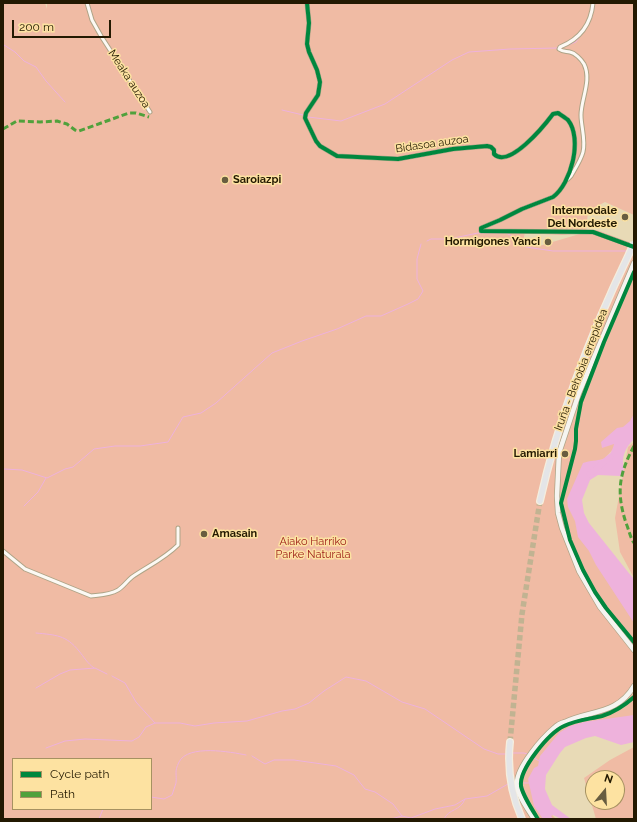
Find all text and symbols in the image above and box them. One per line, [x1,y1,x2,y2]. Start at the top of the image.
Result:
scale bar [14,12,113,38]
text: 200 m [19,20,54,34]
street label: Meaka auzoa [105,47,153,111]
street label: Bidasoa auzoa [395,132,469,156]
place label: Saroiazpi [233,173,281,187]
marker: Saroiazpi [220,175,230,185]
place label: Intermodale Del Nordeste [547,204,617,230]
marker: Intermodale Del Nordeste [620,212,630,222]
place label: Hormigones Yanci [445,235,540,249]
marker: Hormigones Yanci [543,237,553,247]
street label: Iruña - Behobia errepidea [552,307,610,433]
place label: Lamiarri [514,447,557,461]
marker: Lamiarri [560,449,570,459]
place label: Amasain [212,527,257,541]
marker: Amasain [199,529,209,539]
park label: Aiako Harriko Parke Naturala [276,535,350,561]
legend [12,758,152,810]
text: Cycle path [50,767,109,781]
north arrow [585,770,625,810]
text: N [603,772,615,787]
text: Path [50,787,75,801]

